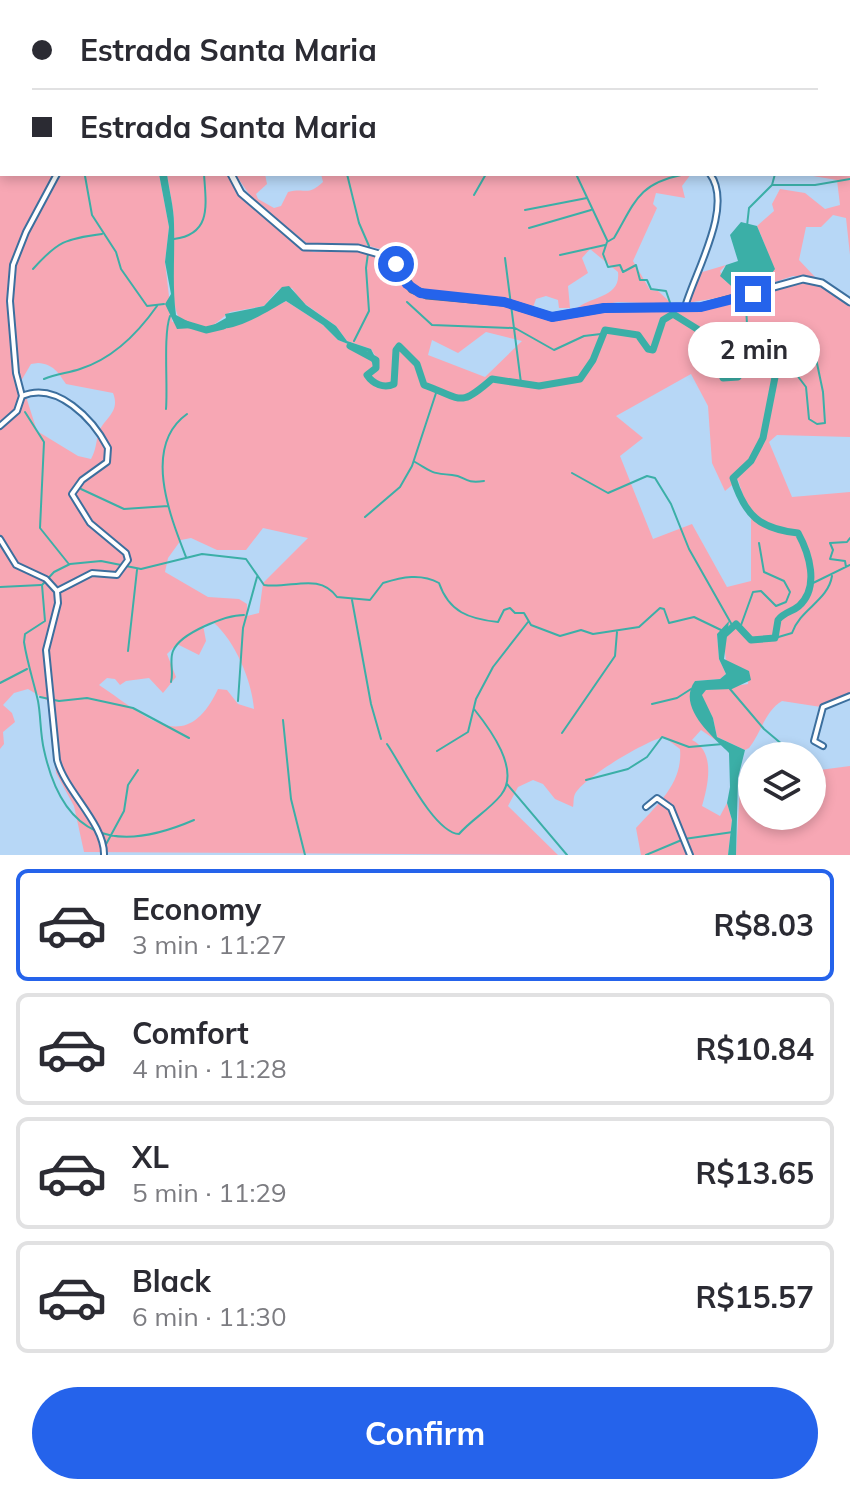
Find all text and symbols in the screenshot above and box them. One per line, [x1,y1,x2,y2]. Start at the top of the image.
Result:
text: Estrada Santa Maria [80,31,377,69]
text: Estrada Santa Maria [80,108,377,146]
route start [378,246,414,282]
route end [735,276,771,312]
callout: 2 min [687,322,819,378]
text: 2 min [720,333,788,366]
map controls [738,742,826,830]
button: layers [738,742,826,830]
icon: car [36,889,108,961]
text: Economy [132,890,261,928]
text: R$8.03 [714,906,814,944]
text: 3 min · 11:27 [132,928,287,961]
icon: car [36,1013,108,1085]
text: Comfort [132,1014,249,1052]
text: R$10.84 [696,1030,814,1068]
text: 4 min · 11:28 [132,1052,287,1085]
icon: car [36,1137,108,1209]
text: XL [132,1138,169,1176]
text: R$13.65 [696,1154,814,1192]
text: 5 min · 11:29 [132,1176,287,1209]
icon: car [36,1261,108,1333]
text: Black [132,1262,211,1300]
text: R$15.57 [696,1278,814,1316]
text: 6 min · 11:30 [132,1300,287,1333]
button: Confirm [32,1387,818,1479]

